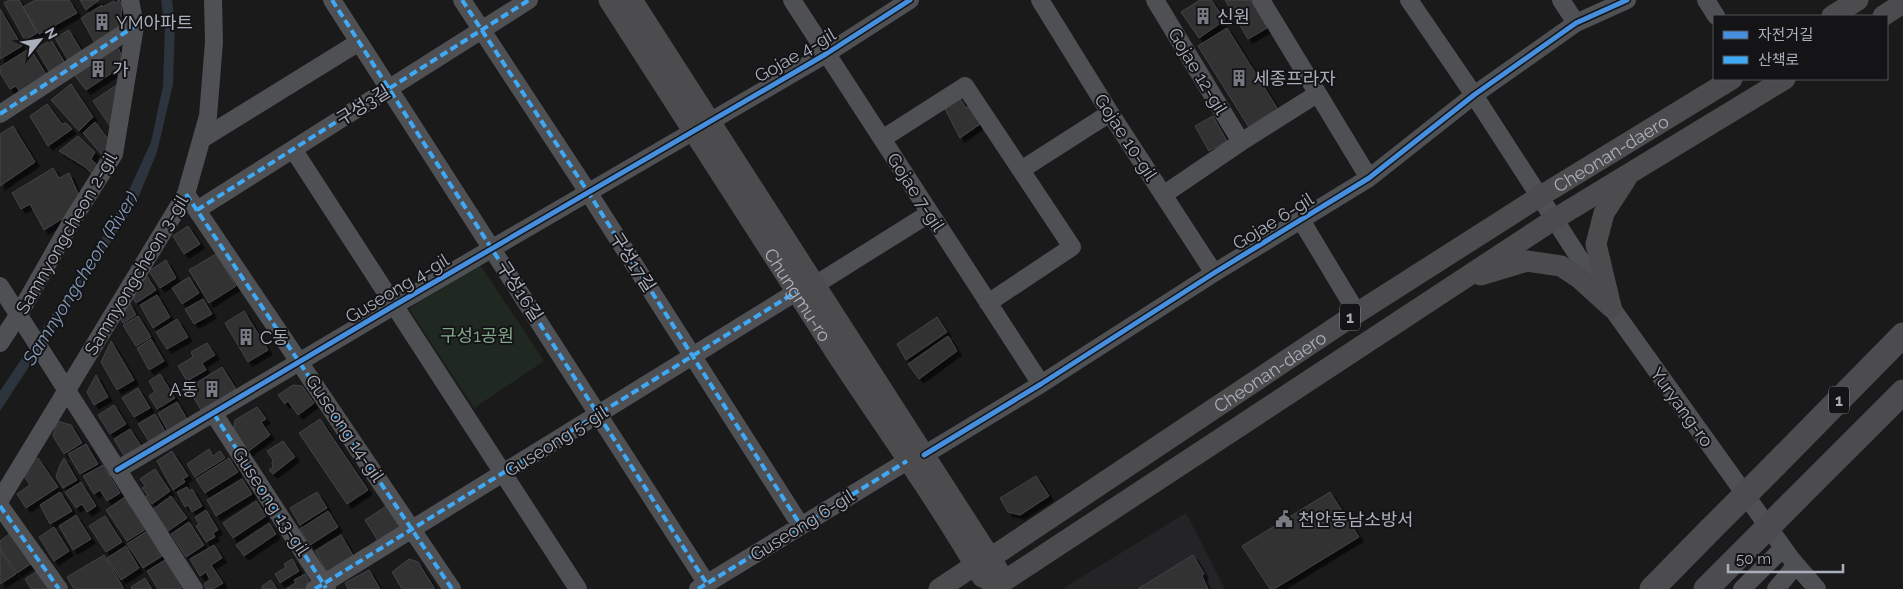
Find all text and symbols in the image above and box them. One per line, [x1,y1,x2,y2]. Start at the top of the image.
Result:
building icon: 신원 [1193,6,1213,26]
place label: 신원 [1217,6,1250,27]
building icon: YM아파트 [92,12,112,32]
place label: YM아파트 [116,12,193,33]
north arrow [15,15,65,65]
legend [1713,15,1888,80]
street label: Gojae 4-gil [751,23,839,87]
street label: Gojae 12-gil [1164,24,1232,118]
text: N [42,25,61,42]
text: 자전거길 [1758,26,1813,44]
text: 산책로 [1758,51,1799,69]
building icon: 가 [88,59,108,79]
place label: 가 [112,59,129,80]
building icon: 세종프라자 [1229,68,1249,88]
place label: 세종프라자 [1253,68,1336,89]
street label: 구성3길 [332,80,394,130]
street label: Gojae 10-gil [1090,90,1162,184]
street label: Cheonan-daero [1549,110,1672,196]
street label: Samnyongcheon 2-gil [11,148,121,317]
street label: Gojae 7-gil [883,149,949,235]
water label: Samnyongcheon (River) [17,187,142,369]
street label: Gojae 6-gil [1229,188,1317,254]
street label: Samnyongcheon 3-gil [80,191,192,359]
street label: 구성17길 [606,228,660,296]
street label: Chungmu-ro [760,244,836,345]
street label: Guseong 4-gil [341,249,453,327]
street label: 구성16길 [493,257,547,325]
road number: 1 [1340,304,1360,330]
park label: 구성1공원 [440,325,514,346]
street label: Cheonan-daero [1209,326,1330,416]
building icon: C동 [236,327,256,347]
place label: C동 [260,327,289,348]
street label: Yuryang-ro [1646,363,1718,451]
street label: Guseong 14-gil [301,370,389,486]
place label: A동 [169,379,198,400]
building icon: A동 [202,379,222,399]
road number: 1 [1829,386,1849,414]
street label: Guseong 5-gil [501,401,611,481]
street label: Guseong 13-gil [228,443,314,559]
street label: Guseong 6-gil [746,485,858,565]
public building icon: 천안동남소방서 [1274,509,1294,529]
place label: 천안동남소방서 [1298,509,1414,530]
scale bar [1728,542,1843,574]
text: 50 m [1736,550,1771,568]

